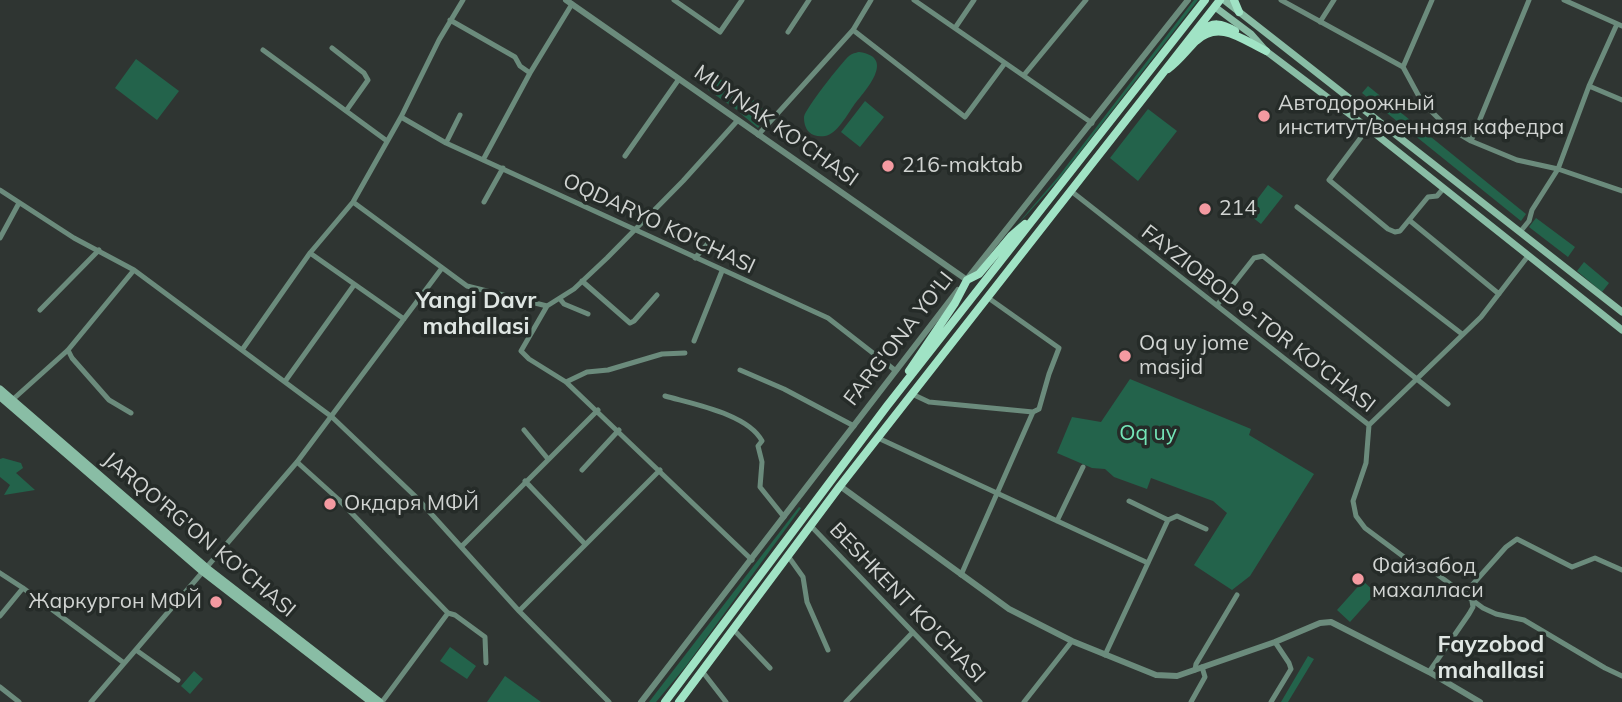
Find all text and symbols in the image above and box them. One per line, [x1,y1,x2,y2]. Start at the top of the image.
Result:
street label: MUYNAK KO'CHASI [689,60,863,192]
place label: Автодорожный институт/военнаяя кафедра [1278,91,1564,141]
marker: Автодорожный институт/военнаяя кафедра [1256,108,1272,124]
place label: 216-maktab [902,153,1023,179]
marker: 216-maktab [880,158,896,174]
street label: OQDARYO KO'CHASI [559,168,759,280]
place label: 214 [1219,196,1257,222]
marker: 214 [1197,201,1213,217]
street label: FAYZIOBOD 9-TOR KO'CHASI [1136,220,1380,418]
street label: FARG'ONA YO'LI [839,267,959,411]
district label: Yangi Davr mahallasi [416,287,536,341]
place label: Oq uy jome masjid [1139,331,1249,381]
marker: Oq uy jome masjid [1117,348,1133,364]
park label: Oq uy [1119,421,1177,447]
street label: JARQO'RG'ON KO'CHASI [98,447,300,623]
place label: Окдаря МФЙ [344,491,479,517]
marker: Окдаря МФЙ [322,496,338,512]
street label: BESHKENT KO'CHASI [824,518,990,688]
place label: Файзабод махалласи [1372,554,1484,604]
marker: Файзабод махалласи [1350,571,1366,587]
place label: Жаркургон МФЙ [28,589,202,615]
marker: Жаркургон МФЙ [208,594,224,610]
district label: Fayzobod mahallasi [1438,631,1544,685]

